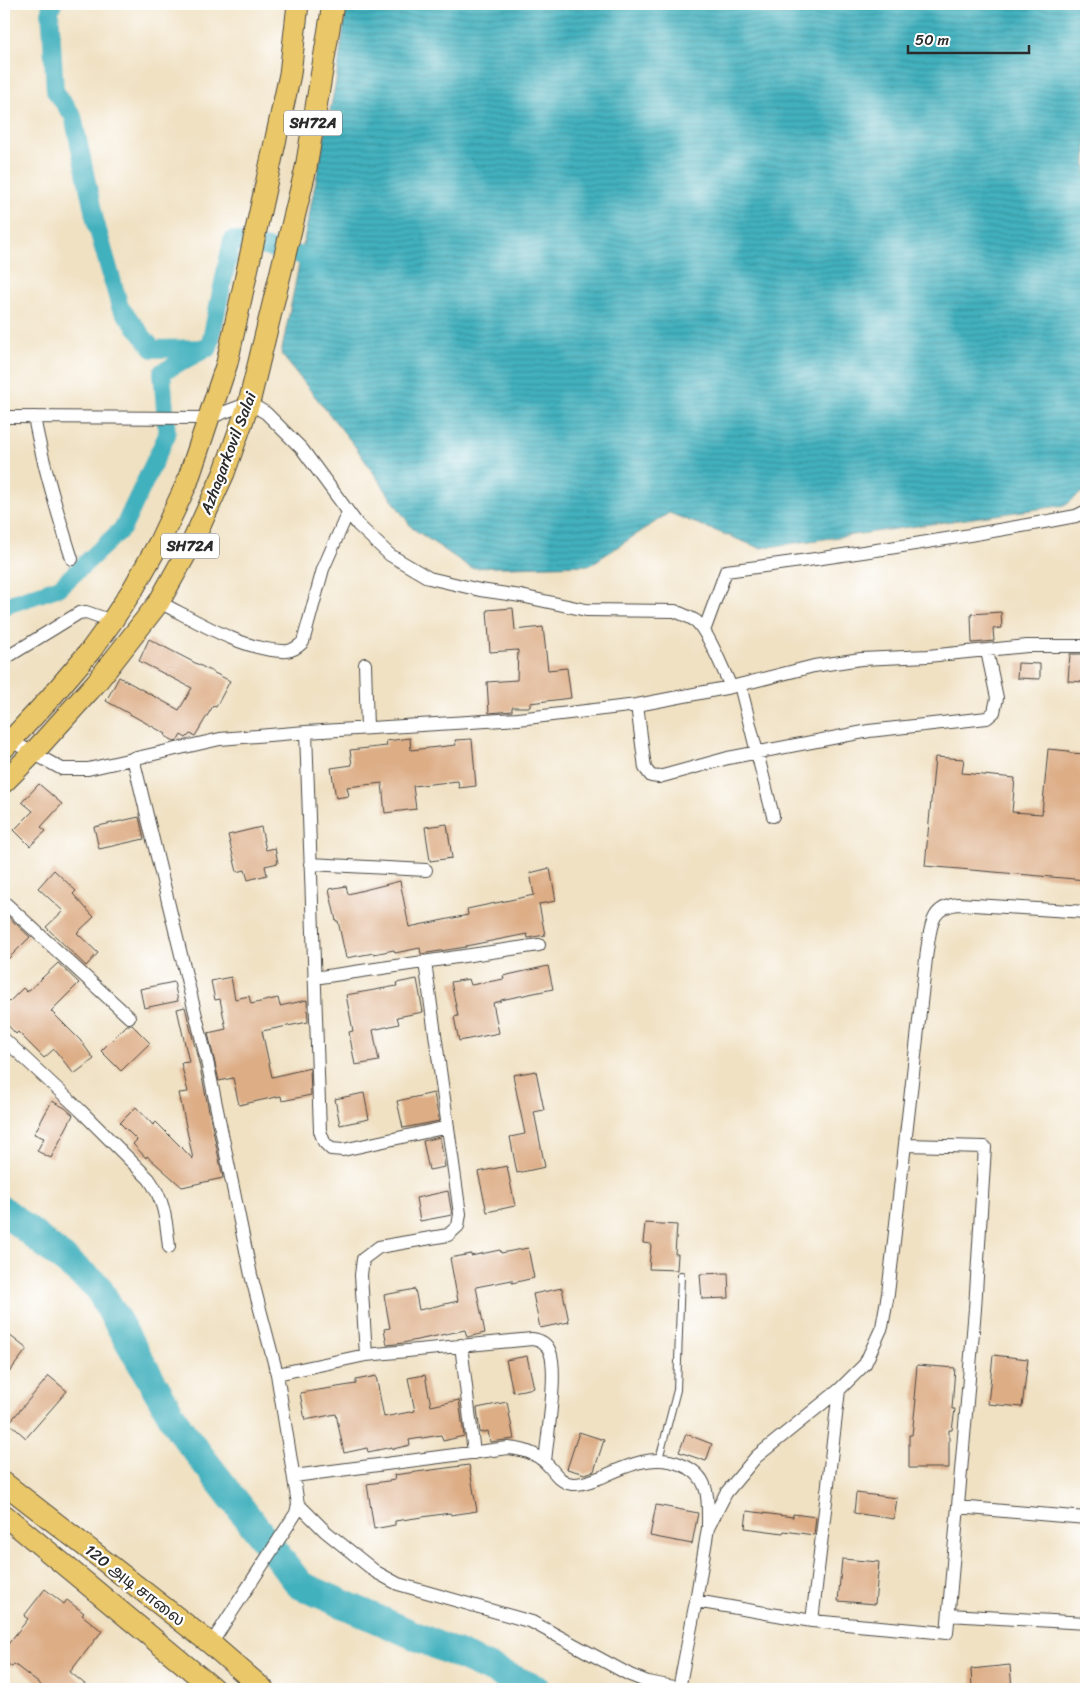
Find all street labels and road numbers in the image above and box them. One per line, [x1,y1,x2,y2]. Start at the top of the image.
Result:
road number: SH72A [284,110,342,136]
street label: Azhagarkovil Salai [191,387,265,519]
road number: SH72A [161,534,219,558]
street label: 120 அடி சாலை [78,1536,192,1634]

